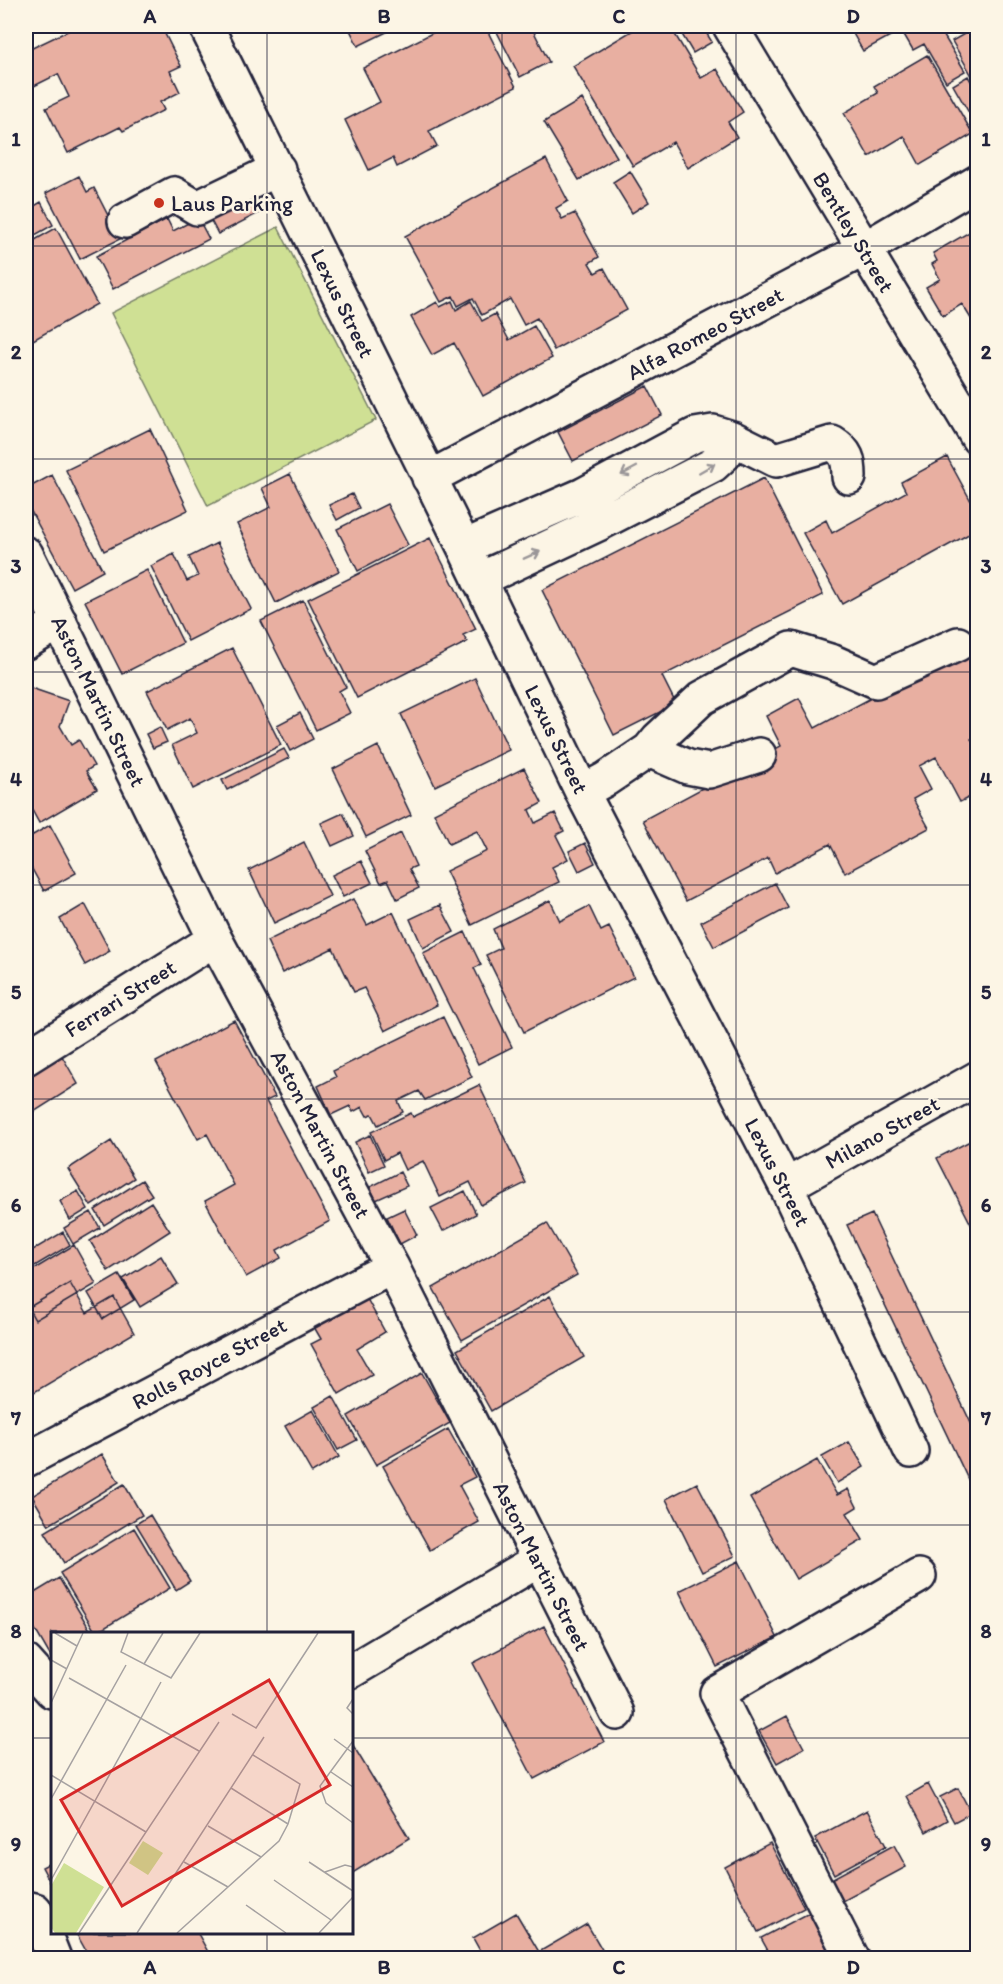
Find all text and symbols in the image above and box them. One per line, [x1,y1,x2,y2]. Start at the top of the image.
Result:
text: A [143,4,157,28]
text: B [378,4,391,28]
text: C [613,4,626,28]
text: D [846,4,860,28]
text: 1 [11,127,21,151]
text: 1 [981,127,991,151]
street label: Bentley Street [807,167,900,298]
place label: Laus Parking [171,190,294,217]
marker: Laus Parking [152,196,166,210]
street label: Lexus Street [305,244,381,362]
street label: Alfa Romeo Street [622,281,788,386]
text: 2 [11,340,22,364]
text: 2 [981,340,992,364]
one-way arrow [698,461,715,473]
one-way arrow [620,466,638,477]
one-way arrow [523,548,541,560]
text: 3 [11,554,22,578]
text: 3 [981,554,992,578]
street label: Aston Martin Street [45,611,152,791]
street label: Lexus Street [519,680,595,798]
text: 4 [10,767,22,791]
text: 4 [980,767,992,791]
street label: Ferrari Street [60,953,181,1043]
text: 5 [11,980,22,1004]
text: 5 [981,980,992,1004]
street label: Aston Martin Street [265,1045,376,1223]
street label: Milano Street [820,1090,944,1175]
street label: Lexus Street [739,1114,816,1231]
text: 6 [11,1193,22,1217]
text: 6 [981,1193,992,1217]
street label: Rolls Royce Street [127,1311,291,1415]
text: 7 [10,1406,21,1430]
text: 7 [980,1406,991,1430]
street label: Aston Martin Street [487,1477,596,1656]
text: 8 [11,1619,22,1643]
text: 8 [981,1619,992,1643]
inset map [51,1632,352,1933]
text: 9 [11,1832,21,1856]
text: 9 [981,1832,991,1856]
text: A [143,1955,157,1979]
text: B [378,1955,391,1979]
text: C [613,1955,626,1979]
text: D [846,1955,860,1979]

